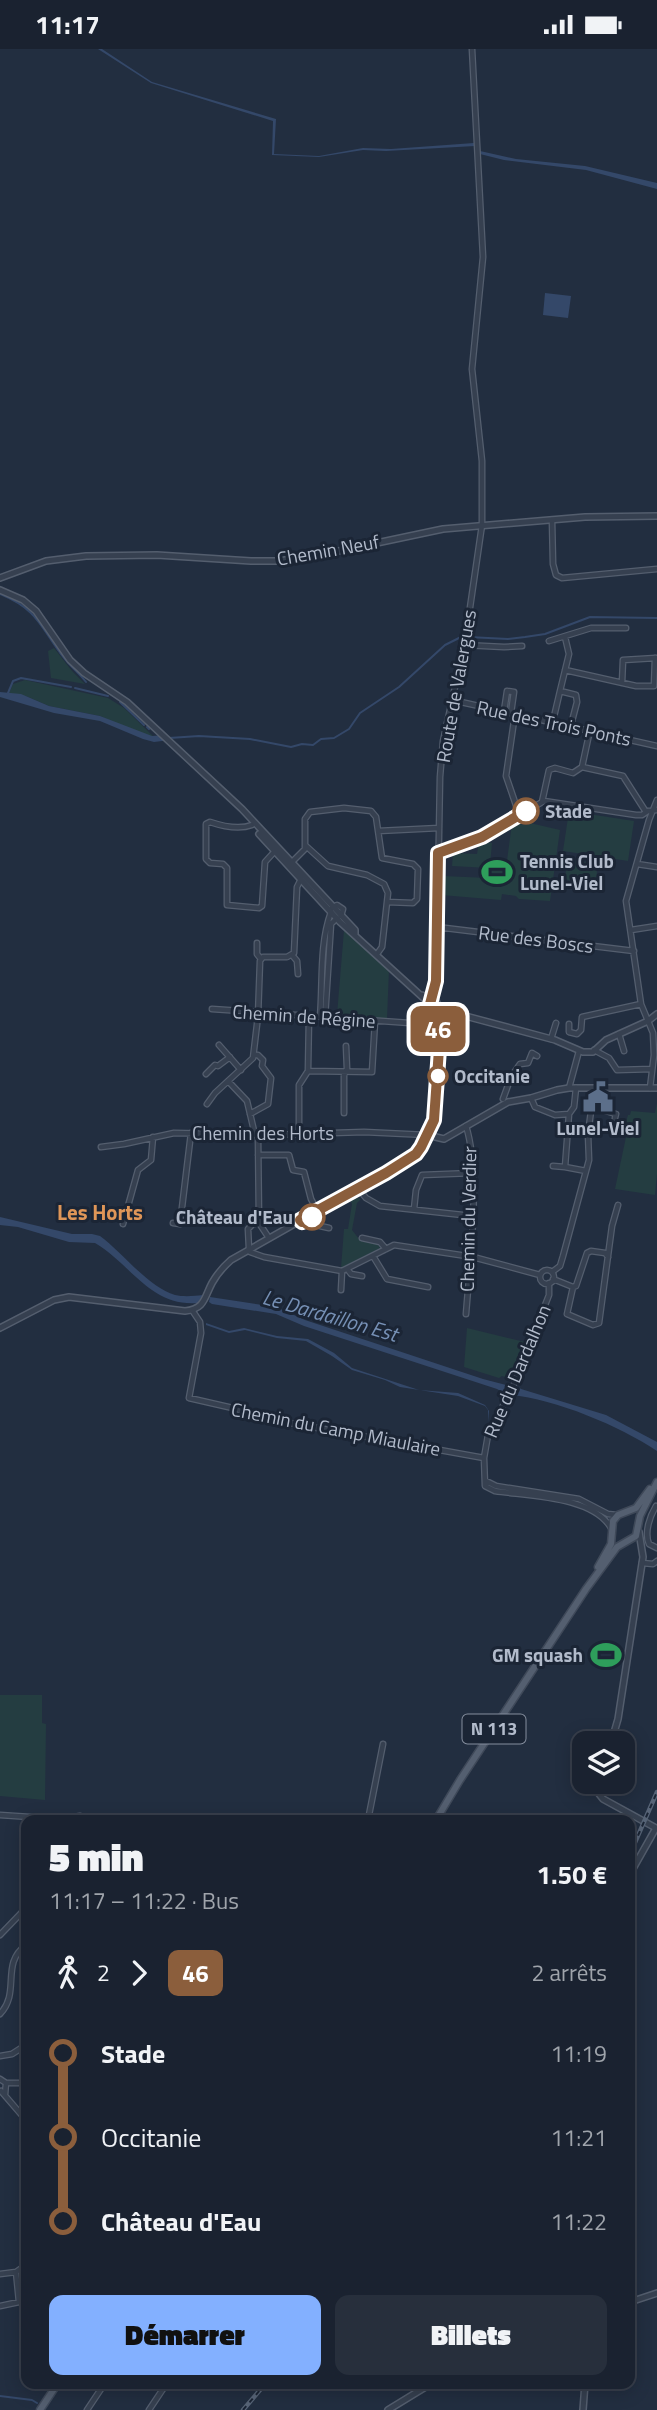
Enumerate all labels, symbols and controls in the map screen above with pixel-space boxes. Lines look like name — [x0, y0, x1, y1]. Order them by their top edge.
text: 11:17 — [35, 5, 100, 44]
street label: Chemin Neuf — [275, 526, 382, 573]
street label: Route de Valergues — [428, 607, 483, 765]
street label: Rue des Trois Ponts — [474, 692, 634, 753]
place label: Stade — [545, 796, 592, 825]
marker: Stade — [513, 798, 539, 824]
place label: Tennis Club Lunel-Viel — [520, 846, 614, 897]
sports icon: Tennis Club Lunel-Viel — [480, 855, 514, 889]
street label: Rue des Boscs — [477, 917, 595, 960]
street label: Chemin de Régine — [232, 996, 376, 1035]
line badge: 46 — [406, 1006, 470, 1052]
text: 46 — [425, 1011, 451, 1047]
place label: Occitanie — [454, 1061, 530, 1090]
marker: Occitanie — [428, 1066, 448, 1086]
public building icon: Lunel-Viel — [581, 1080, 615, 1114]
place label: Lunel-Viel — [556, 1113, 640, 1142]
street label: Chemin des Horts — [192, 1118, 334, 1147]
street label: Chemin du Verdier — [452, 1146, 483, 1292]
district label: Les Horts — [57, 1196, 143, 1228]
place label: Château d'Eau — [176, 1202, 293, 1231]
marker: Château d'Eau — [299, 1204, 325, 1230]
water label: Le Dardaillon Est — [259, 1281, 404, 1350]
street label: Rue du Dardalhon — [475, 1300, 558, 1442]
street label: Chemin du Camp Miaulaire — [229, 1394, 443, 1463]
sports icon: GM squash — [589, 1638, 623, 1672]
place label: GM squash — [492, 1640, 583, 1669]
road number: N 113 — [462, 1715, 526, 1743]
map controls — [572, 1731, 635, 1794]
button: layers — [572, 1731, 635, 1794]
text: 5 min — [49, 1828, 143, 1886]
text: 1.50 € — [536, 1855, 607, 1894]
text: 11:17 – 11:22 · Bus — [49, 1883, 239, 1918]
icon: walk — [49, 1954, 87, 1992]
icon: forward — [120, 1954, 158, 1992]
text: 2 — [97, 1955, 110, 1990]
text: 46 — [182, 1955, 209, 1991]
text: 2 arrêts — [532, 1955, 607, 1990]
text: Stade — [101, 2034, 165, 2073]
text: 11:19 — [550, 2036, 607, 2071]
text: Occitanie — [101, 2118, 201, 2157]
text: 11:21 — [550, 2120, 607, 2155]
text: Château d'Eau — [101, 2202, 261, 2241]
text: 11:22 — [550, 2204, 607, 2239]
button: Démarrer — [49, 2295, 321, 2375]
button: Billets — [335, 2295, 607, 2375]

